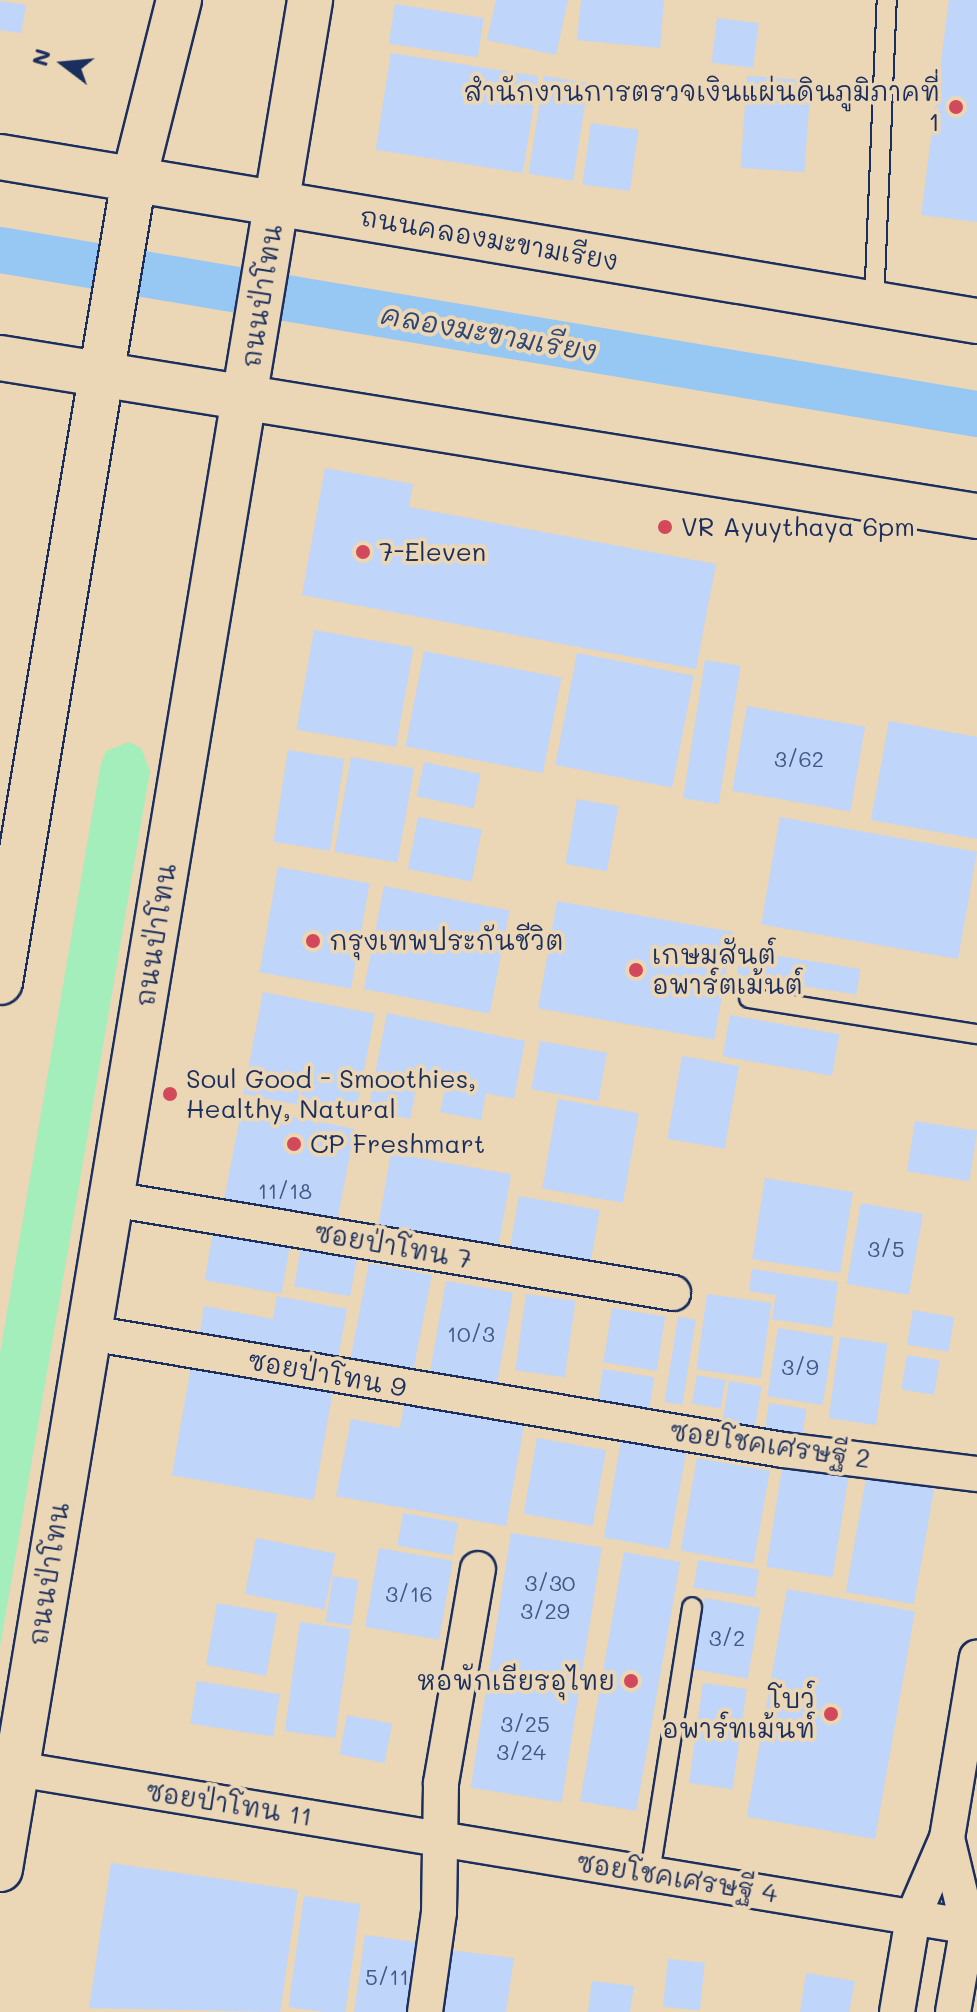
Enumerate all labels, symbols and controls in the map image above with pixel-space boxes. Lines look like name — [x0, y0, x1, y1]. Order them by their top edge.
north arrow — [24, 24, 104, 104]
text: N — [24, 45, 57, 69]
place label: สำนักงานการตรวจเงินแผ่นดินภูมิภาคที่ 1 — [464, 76, 940, 138]
marker: สำนักงานการตรวจเงินแผ่นดินภูมิภาคที่ 1 — [947, 98, 965, 116]
street label: ถนนคลองมะขามเรียง — [358, 201, 620, 277]
street label: ถนนป่าโทน — [235, 222, 289, 370]
water label: คลองมะขามเรียง — [378, 296, 600, 368]
place label: VR Ayuythaya 6pm — [681, 511, 915, 543]
marker: VR Ayuythaya 6pm — [656, 518, 674, 536]
place label: 7-Eleven — [379, 536, 486, 568]
marker: 7-Eleven — [354, 543, 372, 561]
house number: 3/62 — [774, 746, 824, 772]
street label: ถนนป่าโทน — [129, 861, 183, 1009]
place label: กรุงเทพประกันชีวิต — [329, 925, 564, 957]
marker: กรุงเทพประกันชีวิต — [304, 932, 322, 950]
place label: เกษมสันต์ อพาร์ตเม้นต์ — [652, 939, 803, 1000]
marker: เกษมสันต์ อพาร์ตเม้นต์ — [627, 961, 645, 979]
place label: Soul Good - Smoothies, Healthy, Natural — [186, 1063, 476, 1124]
marker: Soul Good - Smoothies, Healthy, Natural — [161, 1085, 179, 1103]
place label: CP Freshmart — [310, 1128, 485, 1160]
marker: CP Freshmart — [285, 1135, 303, 1153]
house number: 11/18 — [258, 1178, 312, 1204]
street label: ซอยป่าโทน 7 — [312, 1217, 474, 1275]
house number: 3/5 — [867, 1236, 905, 1262]
house number: 10/3 — [447, 1321, 495, 1347]
street label: ซอยป่าโทน 9 — [245, 1345, 409, 1403]
house number: 3/9 — [781, 1354, 819, 1380]
street label: ซอยโชคเศรษฐี 2 — [668, 1415, 872, 1475]
street label: ถนนป่าโทน — [22, 1500, 76, 1648]
house number: 3/30 — [525, 1570, 575, 1596]
house number: 3/16 — [385, 1581, 433, 1607]
house number: 3/29 — [520, 1598, 570, 1624]
house number: 3/2 — [709, 1625, 745, 1651]
place label: หอพักเธียรอุไทย — [417, 1665, 615, 1697]
marker: หอพักเธียรอุไทย — [622, 1672, 640, 1690]
place label: โบว์ อพาร์ทเม้นท์ — [662, 1683, 815, 1744]
marker: โบว์ อพาร์ทเม้นท์ — [822, 1705, 840, 1723]
house number: 3/25 — [500, 1711, 550, 1737]
house number: 3/24 — [496, 1739, 546, 1765]
street label: ซอยป่าโทน 11 — [143, 1775, 315, 1833]
street label: ซอยโชคเศรษฐี 4 — [574, 1847, 780, 1909]
house number: 5/11 — [365, 1964, 409, 1990]

